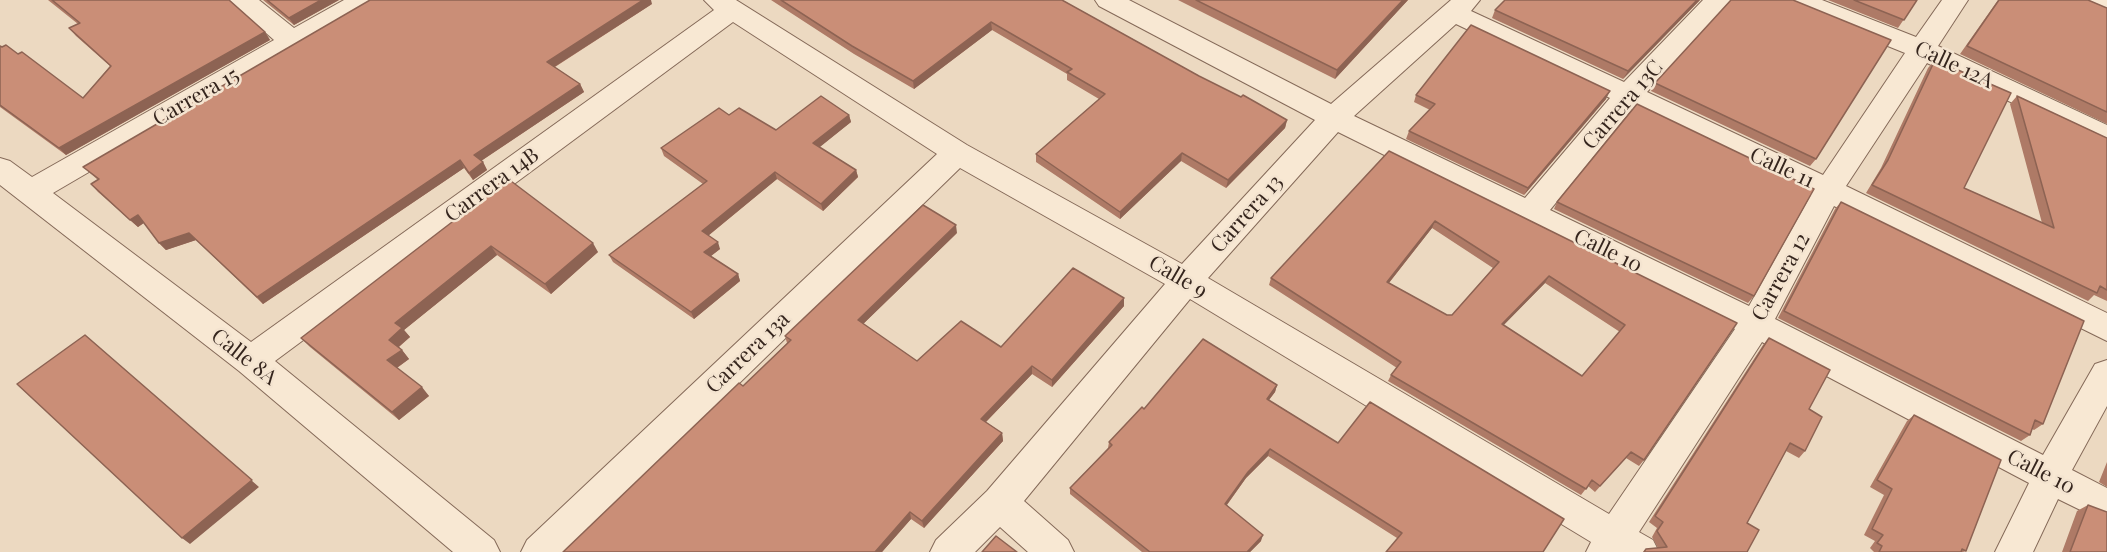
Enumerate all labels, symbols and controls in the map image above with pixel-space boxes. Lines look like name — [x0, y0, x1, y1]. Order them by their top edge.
street label: Calle 12A — [1911, 36, 1997, 94]
street label: Carrera 13C — [1577, 55, 1669, 155]
street label: Carrera 15 — [149, 62, 243, 132]
street label: Carrera 14B — [440, 142, 544, 228]
street label: Calle 11 — [1746, 142, 1818, 194]
street label: Carrera 13 — [1206, 170, 1288, 258]
street label: Calle 10 — [1570, 224, 1646, 278]
street label: Carrera 12 — [1747, 229, 1815, 325]
street label: Calle 9 — [1144, 250, 1212, 304]
street label: Carrera 13a — [701, 307, 795, 399]
street label: Calle 8A — [206, 323, 282, 391]
street label: Calle 10 — [2003, 444, 2079, 500]

